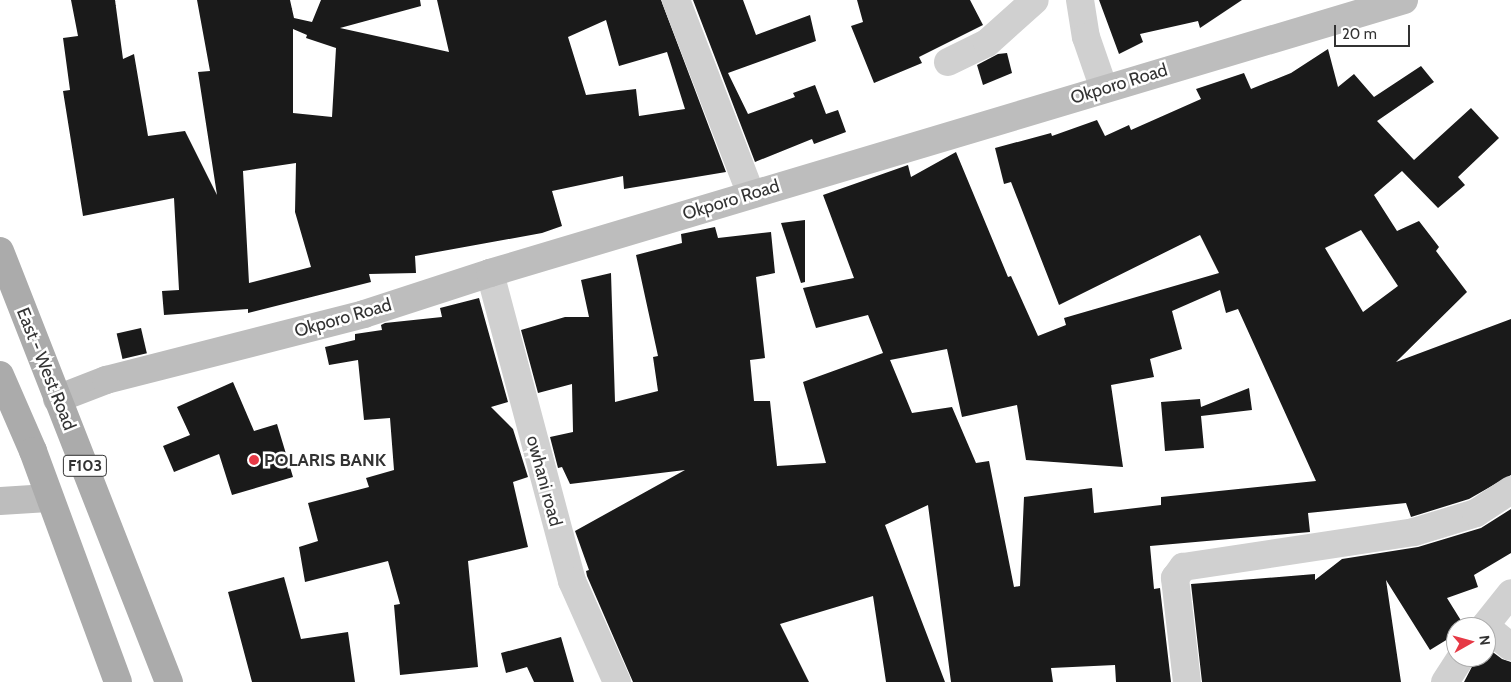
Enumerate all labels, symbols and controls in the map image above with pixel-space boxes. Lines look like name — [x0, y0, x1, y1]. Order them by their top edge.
scale bar — [1336, 15, 1412, 47]
text: 20 m — [1342, 25, 1377, 43]
street label: Okporo Road — [1068, 59, 1170, 109]
street label: Okporo Road — [680, 175, 782, 225]
street label: Okporo Road — [292, 294, 394, 342]
street label: East - West Road — [12, 305, 80, 433]
street label: owhani road — [522, 433, 566, 529]
place label: POLARIS BANK — [264, 449, 386, 471]
road number: F103 — [62, 452, 108, 480]
marker: POLARIS BANK — [248, 454, 260, 466]
north arrow — [1446, 617, 1496, 667]
text: N — [1475, 634, 1494, 646]

